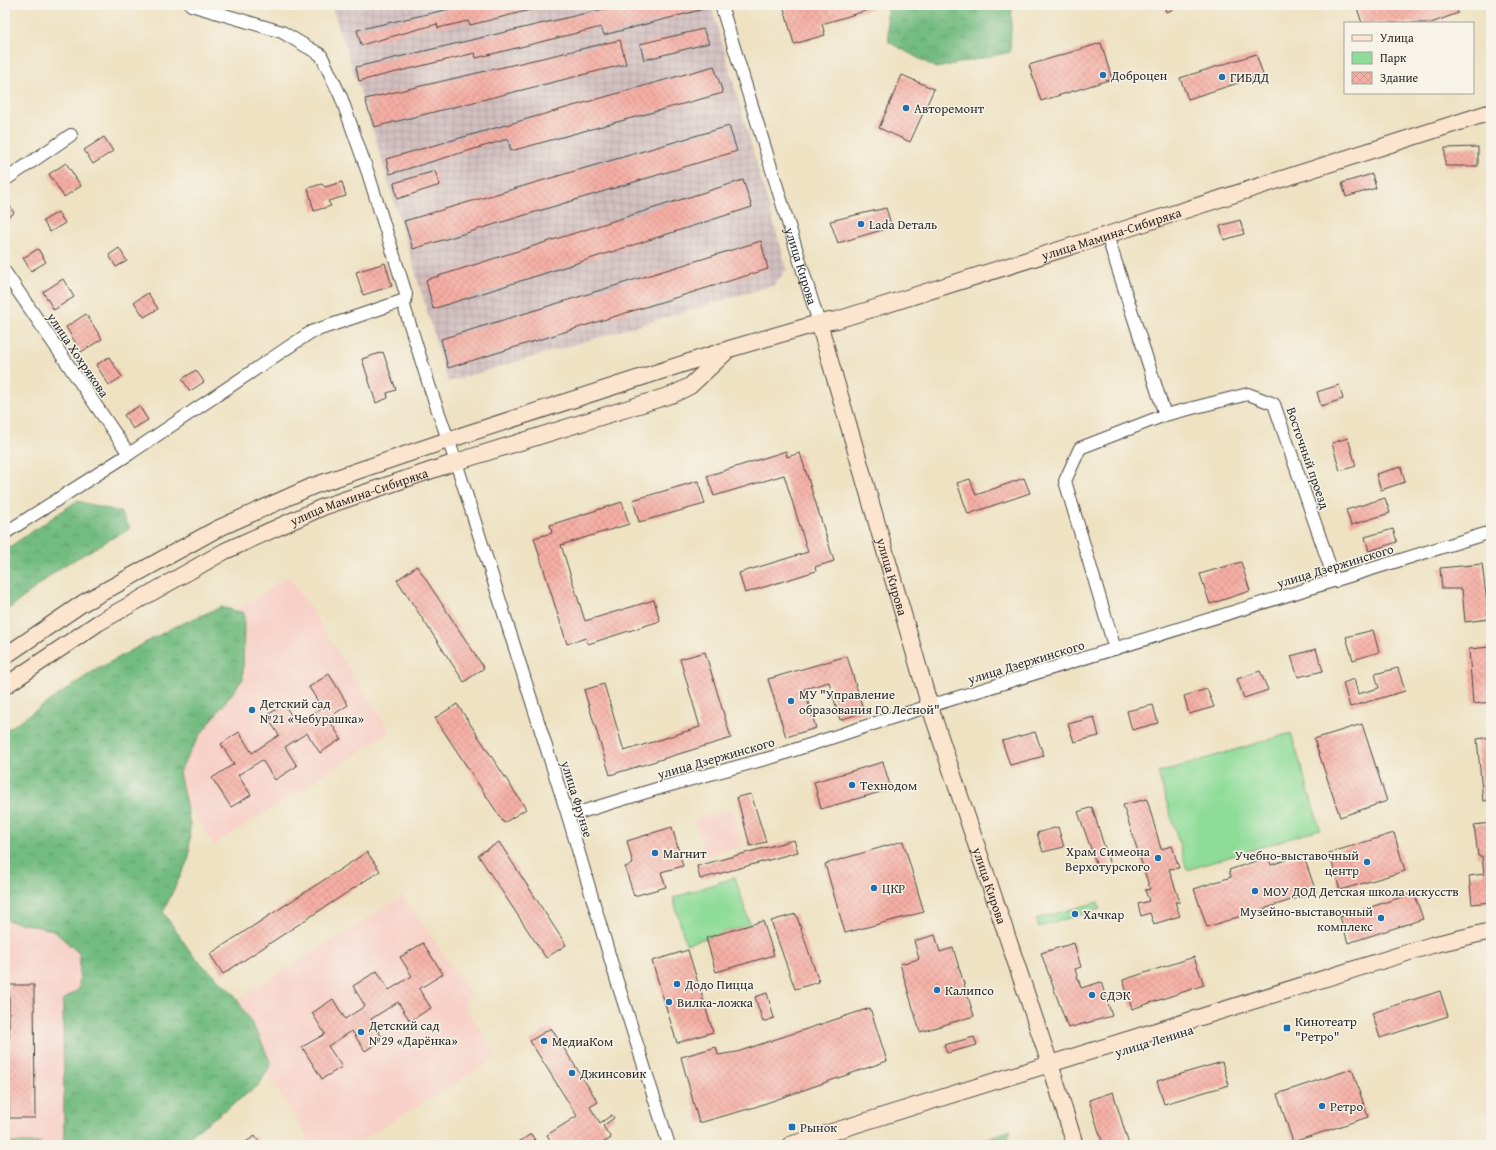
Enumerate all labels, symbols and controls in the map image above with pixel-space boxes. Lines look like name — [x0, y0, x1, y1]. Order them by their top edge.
legend — [1344, 22, 1474, 94]
text: Улица — [1380, 29, 1414, 46]
text: Парк — [1380, 49, 1407, 66]
place label: Доброцен — [1110, 66, 1168, 85]
place label: ГИБДД — [1230, 68, 1269, 87]
text: Здание — [1380, 69, 1419, 86]
marker: Доброцен — [1098, 70, 1108, 80]
marker: ГИБДД — [1217, 72, 1227, 82]
place label: Авторемонт — [914, 99, 985, 118]
marker: Авторемонт — [901, 103, 911, 113]
street label: улица Мамина-Сибиряка — [1038, 202, 1184, 265]
place label: Lada Dеталь — [869, 215, 937, 234]
marker: Lada Dеталь — [856, 219, 866, 229]
street label: улица Кирова — [780, 224, 822, 308]
street label: улица Хохрякова — [42, 308, 114, 402]
street label: Восточный проезд — [1282, 404, 1334, 512]
street label: улица Мамина-Сибиряка — [286, 462, 431, 531]
street label: улица Кирова — [872, 535, 913, 618]
street label: улица Дзержинского — [1273, 539, 1396, 593]
street label: улица Дзержинского — [964, 635, 1087, 689]
place label: МУ "Управление образования ГО Лесной" — [799, 685, 940, 719]
place label: Детский сад №21 «Чебурашка» — [259, 694, 364, 728]
marker: МУ "Управление образования ГО Лесной" — [786, 696, 796, 706]
marker: Детский сад №21 «Чебурашка» — [247, 705, 257, 715]
street label: улица Дзержинского — [654, 732, 777, 784]
street label: улица Фрунзе — [556, 757, 598, 840]
place label: Технодом — [860, 776, 917, 795]
marker: Технодом — [847, 780, 857, 790]
place label: Храм Симеона Верхотурского — [1065, 842, 1151, 876]
place label: Магнит — [663, 844, 707, 863]
street label: улица Кирова — [968, 844, 1012, 927]
place label: Учебно-выставочный центр — [1235, 846, 1359, 880]
marker: Магнит — [650, 848, 660, 858]
marker: Храм Симеона Верхотурского — [1153, 853, 1163, 863]
marker: Учебно-выставочный центр — [1362, 857, 1372, 867]
place label: ЦКР — [882, 879, 905, 898]
place label: МОУ ДОД Детская школа искусств — [1263, 882, 1459, 901]
marker: ЦКР — [869, 883, 879, 893]
marker: МОУ ДОД Детская школа искусств — [1250, 886, 1260, 896]
place label: Музейно-выставочный комплекс — [1240, 902, 1373, 936]
place label: Хачкар — [1083, 905, 1124, 924]
marker: Хачкар — [1070, 909, 1080, 919]
marker: Музейно-выставочный комплекс — [1376, 913, 1386, 923]
place label: Додо Пицца — [684, 975, 754, 994]
marker: Додо Пицца — [672, 979, 682, 989]
place label: Калипсо — [945, 981, 994, 1000]
marker: Калипсо — [932, 985, 942, 995]
place label: СДЭК — [1100, 986, 1131, 1005]
marker: СДЭК — [1087, 990, 1097, 1000]
place label: Вилка-ложка — [677, 993, 754, 1012]
marker: Вилка-ложка — [664, 997, 674, 1007]
place label: Кинотеатр "Ретро" — [1295, 1012, 1357, 1046]
place label: Детский сад №29 «Дарёнка» — [368, 1016, 458, 1050]
street label: улица Ленина — [1111, 1020, 1196, 1062]
marker: Кинотеатр "Ретро" — [1282, 1023, 1292, 1033]
marker: Детский сад №29 «Дарёнка» — [356, 1027, 366, 1037]
place label: МедиаКом — [552, 1032, 613, 1051]
marker: МедиаКом — [539, 1036, 549, 1046]
place label: Джинсовик — [579, 1064, 647, 1083]
marker: Джинсовик — [567, 1068, 577, 1078]
place label: Ретро — [1330, 1097, 1363, 1116]
marker: Ретро — [1317, 1101, 1327, 1111]
place label: Рынок — [800, 1118, 837, 1137]
marker: Рынок — [787, 1122, 797, 1132]

